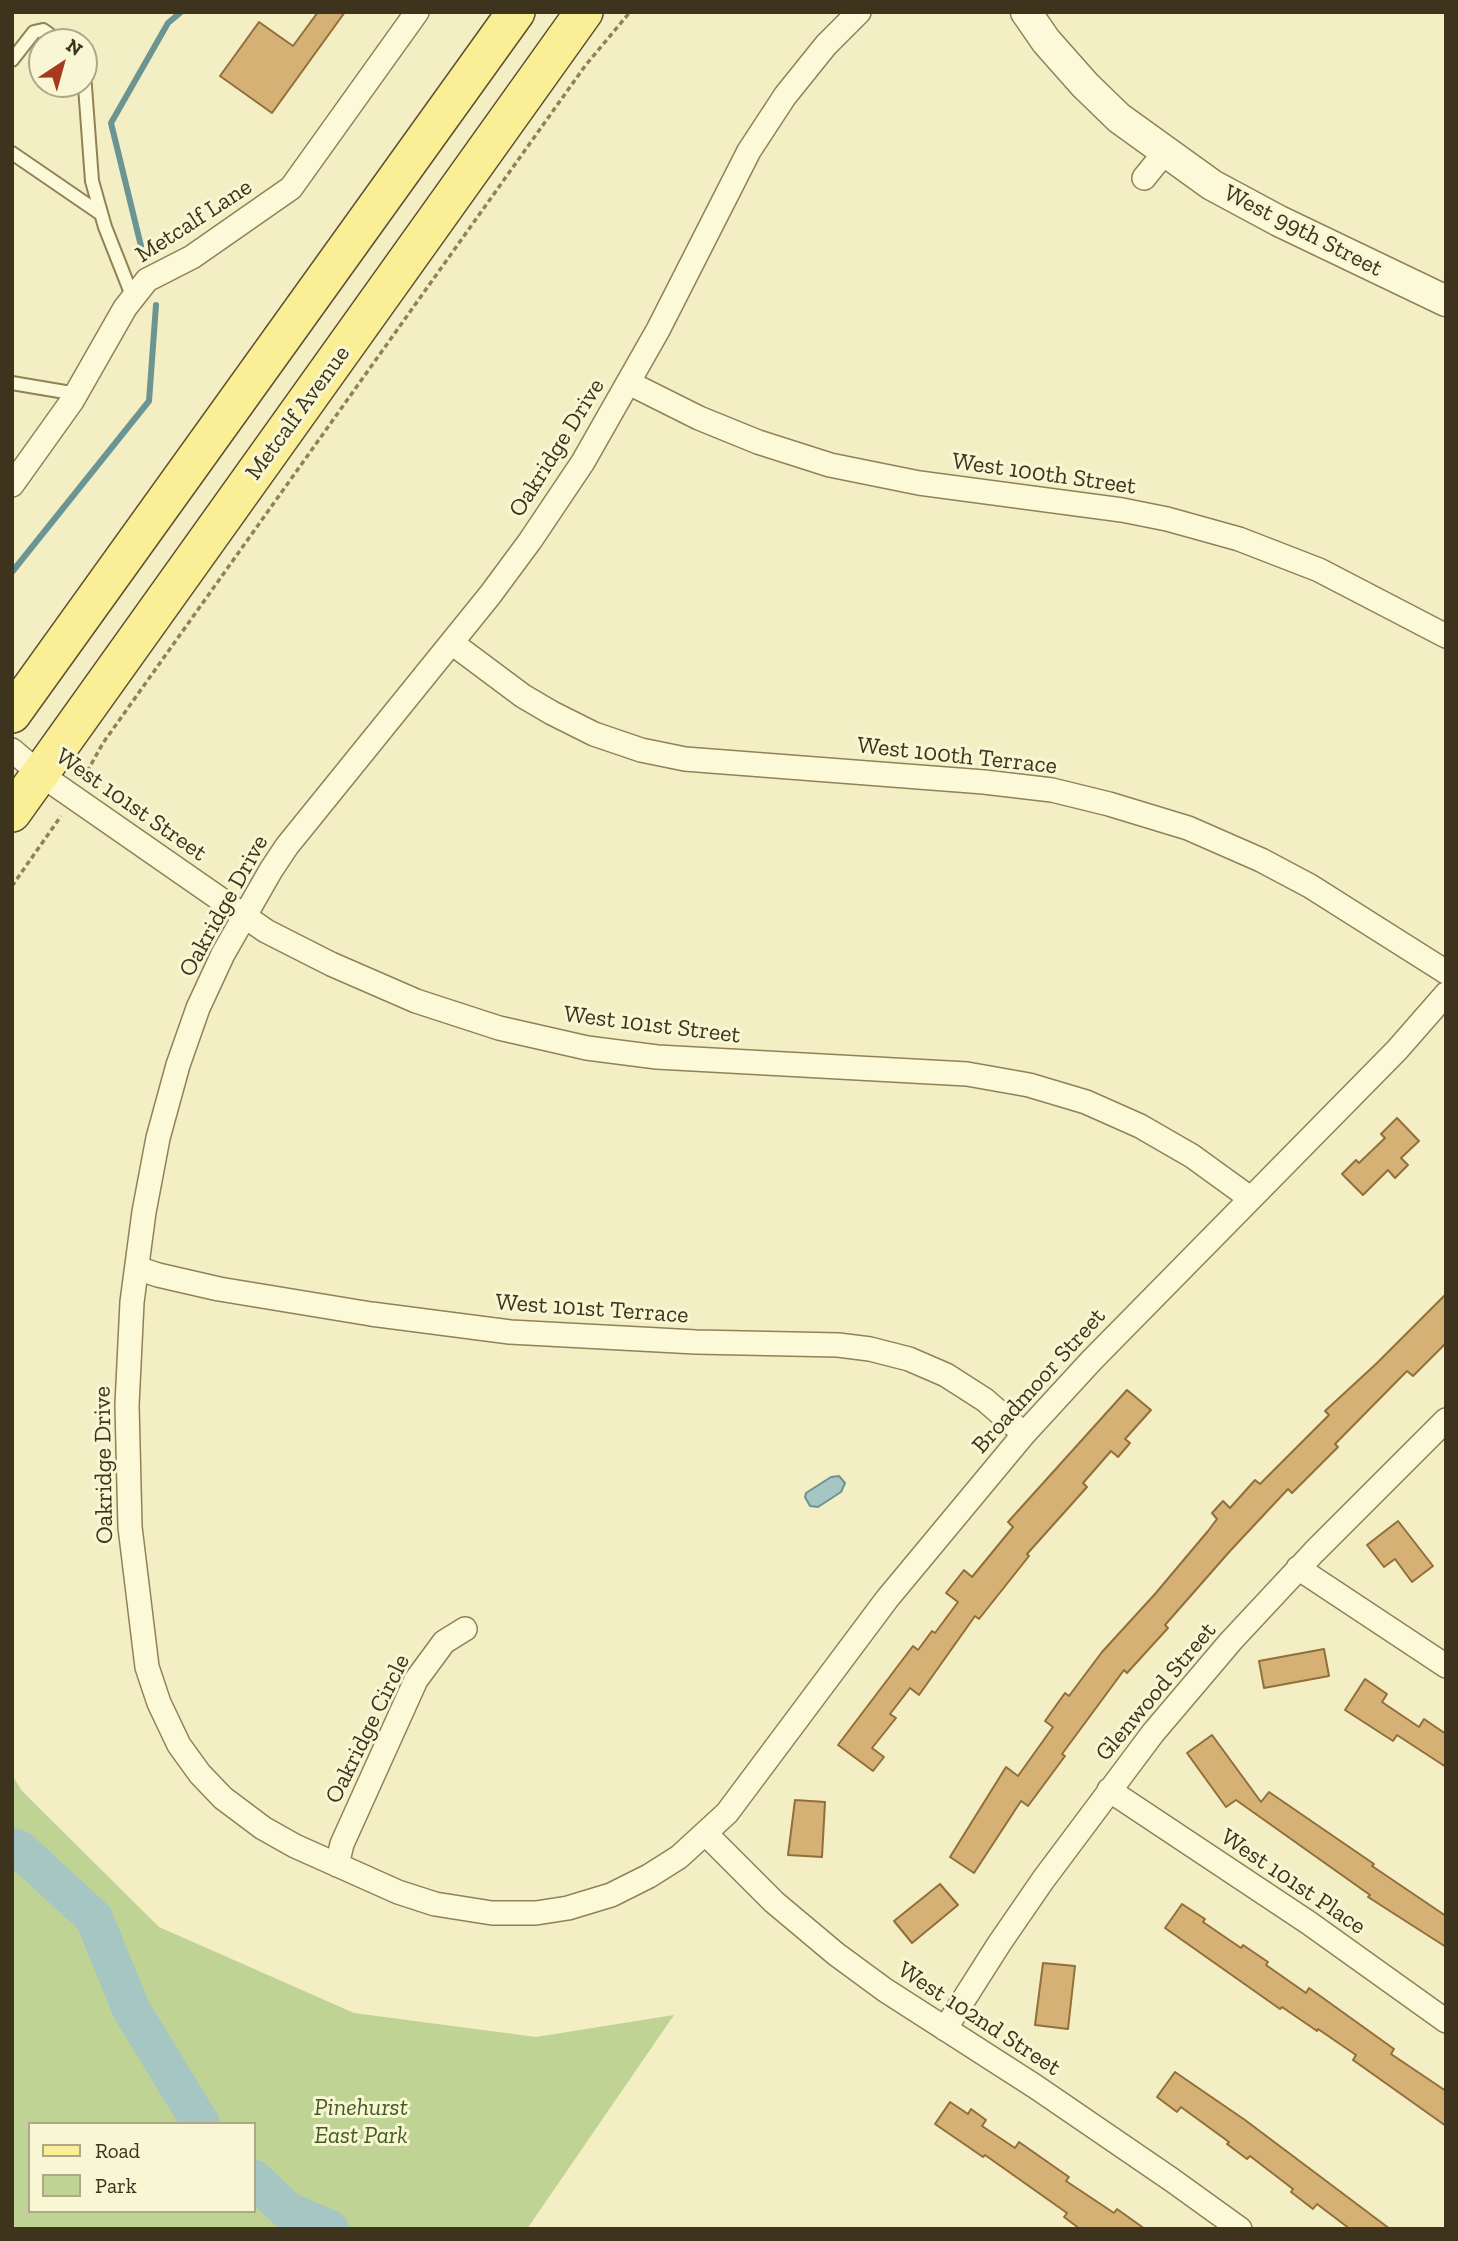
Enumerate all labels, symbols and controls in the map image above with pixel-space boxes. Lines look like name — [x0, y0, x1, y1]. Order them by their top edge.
north arrow — [28, 28, 98, 98]
text: N — [62, 34, 87, 61]
street label: Metcalf Lane — [131, 173, 257, 269]
street label: West 99th Street — [1219, 179, 1387, 283]
street label: Metcalf Avenue — [240, 340, 356, 486]
street label: Oakridge Drive — [503, 373, 611, 523]
street label: West 100th Street — [950, 447, 1138, 501]
street label: West 100th Terrace — [856, 731, 1058, 781]
street label: West 101st Street — [50, 742, 212, 868]
street label: Oakridge Drive — [173, 830, 275, 982]
street label: West 101st Street — [562, 1000, 742, 1050]
street label: West 101st Terrace — [495, 1288, 689, 1330]
street label: Broadmoor Street — [966, 1302, 1112, 1460]
street label: Oakridge Drive — [88, 1386, 120, 1544]
street label: Glenwood Street — [1090, 1617, 1222, 1767]
street label: Oakridge Circle — [319, 1650, 417, 1808]
street label: West 101st Place — [1215, 1823, 1371, 1941]
street label: West 102nd Street — [892, 1956, 1066, 2082]
park label: Pinehurst East Park — [314, 2094, 408, 2150]
legend — [28, 2122, 256, 2213]
text: Road — [95, 2138, 140, 2163]
text: Park — [95, 2173, 137, 2198]

